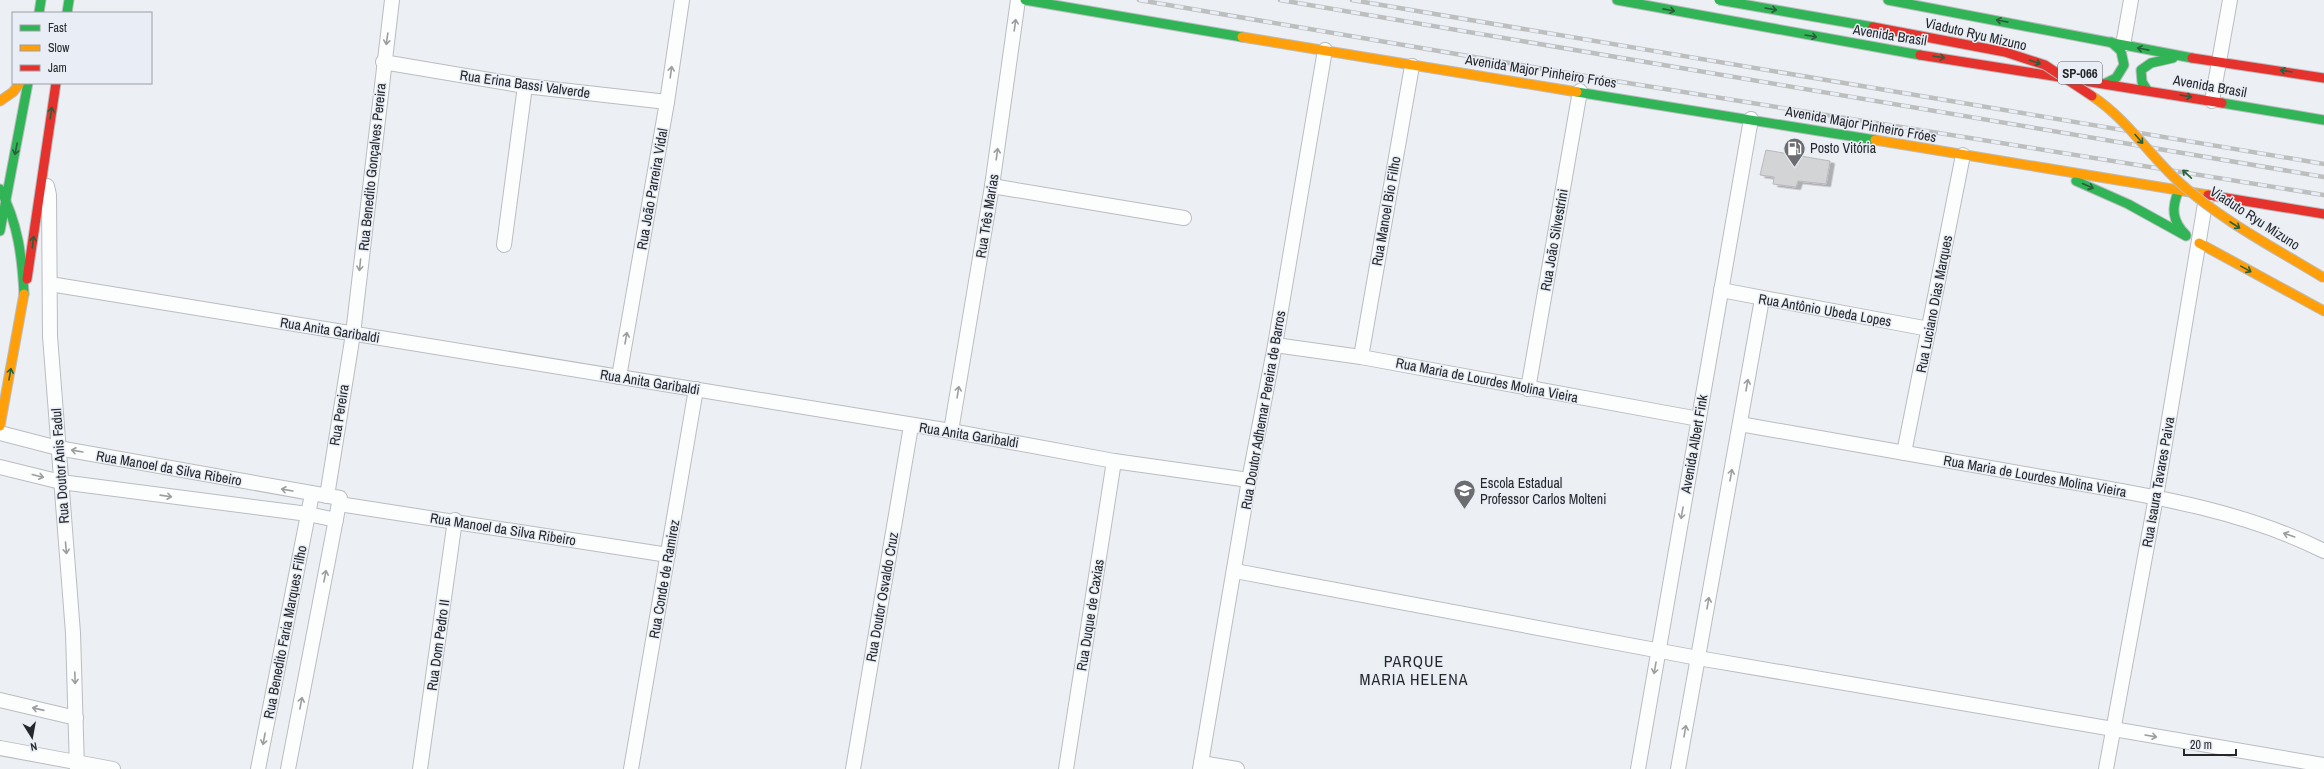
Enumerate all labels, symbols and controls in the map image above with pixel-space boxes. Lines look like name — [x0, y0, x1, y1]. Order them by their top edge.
one-way arrow — [1764, 5, 1777, 13]
one-way arrow — [1663, 6, 1676, 14]
legend — [12, 12, 152, 84]
street label: Viaduto Ryu Mizuno — [1923, 14, 2029, 54]
one-way arrow — [1996, 17, 2009, 25]
one-way arrow — [1011, 19, 1019, 32]
text: Fast — [48, 20, 67, 36]
street label: Avenida Brasil — [1851, 20, 1928, 50]
one-way arrow — [383, 32, 391, 45]
one-way arrow — [1804, 32, 1817, 40]
text: Slow — [48, 40, 70, 56]
one-way arrow — [2137, 44, 2150, 52]
street label: Avenida Major Pinheiro Fróes — [1463, 50, 1618, 92]
one-way arrow — [1932, 54, 1945, 62]
one-way arrow — [2029, 59, 2042, 66]
text: Jam — [48, 60, 67, 76]
road number: SP-066 — [2058, 62, 2102, 84]
street label: Rua Erina Bassi Valverde — [459, 66, 591, 102]
one-way arrow — [667, 66, 675, 79]
one-way arrow — [2279, 67, 2292, 75]
street label: Avenida Brasil — [2171, 70, 2248, 101]
street label: Rua Benedito Gonçalves Pereira — [354, 82, 390, 252]
one-way arrow — [2179, 92, 2192, 100]
street label: Avenida Major Pinheiro Fróes — [1783, 102, 1938, 146]
one-way arrow — [47, 107, 55, 120]
street label: Rua João Parreira Vidal — [632, 127, 672, 251]
one-way arrow — [2134, 133, 2143, 144]
fuel station icon: Posto Vitória — [1782, 135, 1808, 168]
place label: Posto Vitória — [1810, 139, 1877, 157]
one-way arrow — [11, 142, 19, 155]
one-way arrow — [993, 148, 1001, 161]
street label: Rua Manoel Bio Filho — [1367, 155, 1405, 267]
one-way arrow — [2183, 170, 2193, 179]
street label: Rua Três Marias — [971, 172, 1003, 259]
street label: Viaduto Ryu Mizuno — [2207, 182, 2303, 254]
one-way arrow — [2082, 183, 2094, 191]
street label: Rua João Silvestrini — [1536, 188, 1572, 292]
one-way arrow — [2230, 220, 2241, 229]
street label: Rua Luciano Dias Marques — [1912, 233, 1956, 374]
one-way arrow — [29, 236, 37, 249]
one-way arrow — [357, 258, 364, 271]
one-way arrow — [2240, 265, 2252, 273]
street label: Rua Antônio Ubeda Lopes — [1757, 289, 1893, 331]
street label: Rua Doutor Adhemar Pereira de Barros — [1237, 309, 1289, 511]
street label: Rua Anita Garibaldi — [279, 313, 381, 347]
one-way arrow — [622, 332, 630, 345]
street label: Rua Maria de Lourdes Molina Vieira — [1394, 353, 1580, 407]
street label: Rua Anita Garibaldi — [599, 365, 701, 399]
one-way arrow — [6, 368, 14, 381]
one-way arrow — [1743, 379, 1751, 392]
street label: Rua Pereira — [325, 382, 353, 447]
one-way arrow — [954, 386, 962, 399]
street label: Avenida Albert Fink — [1676, 393, 1712, 496]
street label: Rua Doutor Anis Fadul — [47, 408, 73, 524]
street label: Rua Isaura Tavares Paiva — [2138, 415, 2178, 549]
street label: Rua Anita Garibaldi — [918, 418, 1020, 452]
street label: Rua Manoel da Silva Ribeiro — [95, 446, 243, 490]
one-way arrow — [71, 447, 84, 455]
street label: Rua Maria de Lourdes Molina Vieira — [1942, 451, 2129, 501]
one-way arrow — [1727, 469, 1735, 482]
one-way arrow — [31, 473, 44, 480]
place label: Escola Estadual Professor Carlos Molteni — [1480, 474, 1606, 508]
school or university icon: Escola Estadual Professor Carlos Molteni — [1452, 478, 1478, 511]
one-way arrow — [281, 486, 294, 494]
one-way arrow — [159, 492, 172, 500]
one-way arrow — [1678, 506, 1686, 519]
street label: Rua Manoel da Silva Ribeiro — [429, 509, 577, 549]
street label: Rua Conde de Ramirez — [645, 518, 683, 640]
street label: Rua Doutor Osvaldo Cruz — [862, 530, 902, 663]
one-way arrow — [2282, 531, 2295, 538]
one-way arrow — [63, 542, 70, 555]
street label: Rua Benedito Faria Marques Filho — [259, 544, 311, 720]
street label: Rua Duque de Caxias — [1072, 558, 1108, 672]
one-way arrow — [322, 569, 330, 582]
one-way arrow — [1704, 597, 1712, 610]
street label: Rua Dom Pedro II — [423, 598, 453, 692]
district label: PARQUE MARIA HELENA — [1360, 650, 1468, 690]
one-way arrow — [1651, 662, 1659, 675]
one-way arrow — [71, 671, 79, 684]
one-way arrow — [297, 697, 305, 710]
one-way arrow — [32, 704, 45, 712]
north arrow — [12, 717, 52, 757]
one-way arrow — [1681, 725, 1689, 738]
scale bar — [2184, 731, 2236, 757]
one-way arrow — [259, 732, 267, 745]
one-way arrow — [2144, 732, 2157, 740]
text: 20 m — [2190, 737, 2212, 753]
text: N — [29, 739, 38, 754]

